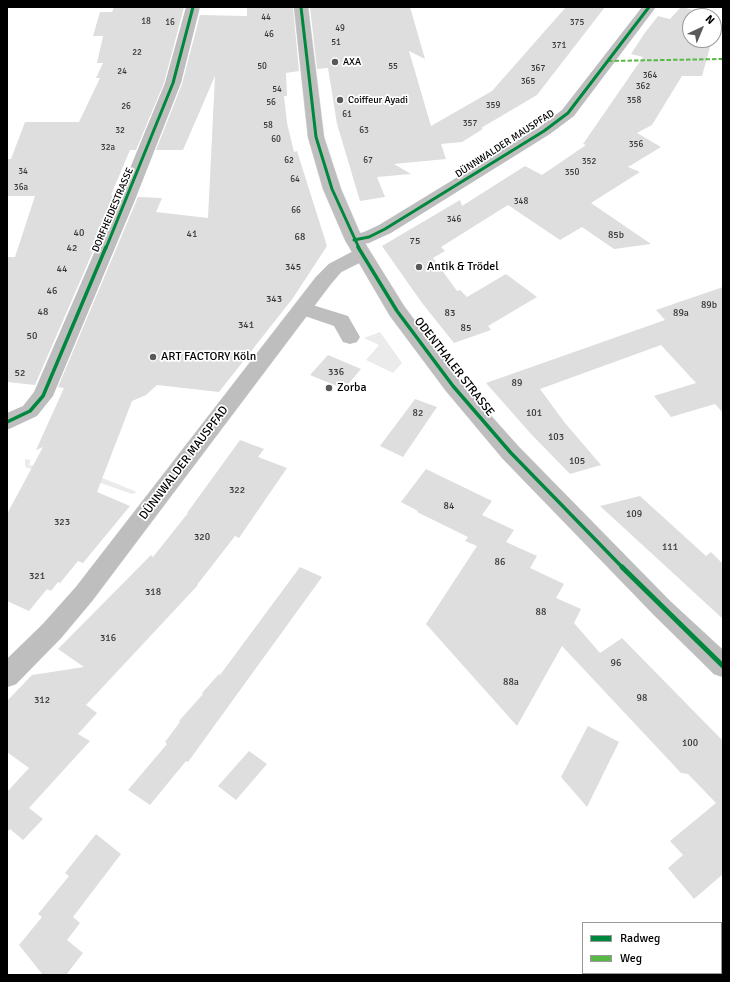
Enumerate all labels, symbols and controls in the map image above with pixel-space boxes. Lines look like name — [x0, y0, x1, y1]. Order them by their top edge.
north arrow — [682, 8, 722, 48]
text: N — [703, 12, 717, 27]
house number: 44 — [261, 13, 271, 23]
house number: 18 — [141, 17, 151, 27]
house number: 16 — [165, 18, 175, 28]
house number: 375 — [570, 18, 584, 28]
house number: 49 — [335, 24, 345, 34]
house number: 46 — [264, 30, 274, 40]
house number: 51 — [331, 38, 341, 48]
house number: 371 — [552, 41, 566, 51]
house number: 22 — [132, 48, 142, 58]
place label: AXA — [343, 56, 361, 68]
marker: AXA — [330, 57, 340, 67]
house number: 50 — [257, 62, 267, 72]
house number: 55 — [388, 62, 398, 72]
house number: 367 — [531, 64, 545, 74]
house number: 24 — [117, 67, 127, 77]
house number: 364 — [643, 71, 657, 81]
house number: 365 — [521, 77, 535, 87]
house number: 362 — [636, 82, 650, 92]
house number: 54 — [272, 85, 282, 95]
place label: Coiffeur Ayadi — [348, 94, 408, 106]
marker: Coiffeur Ayadi — [335, 95, 345, 105]
house number: 358 — [627, 96, 641, 106]
house number: 56 — [266, 98, 276, 108]
house number: 359 — [486, 101, 500, 111]
house number: 26 — [121, 102, 131, 112]
street label: DÜNNWALDER MAUSPFAD — [453, 107, 557, 181]
house number: 61 — [342, 110, 352, 120]
house number: 357 — [463, 119, 477, 129]
house number: 58 — [263, 121, 273, 131]
house number: 32 — [115, 126, 125, 136]
house number: 63 — [359, 126, 369, 136]
house number: 60 — [271, 135, 281, 145]
house number: 356 — [629, 140, 643, 150]
house number: 32a — [101, 143, 115, 153]
house number: 62 — [284, 156, 294, 166]
house number: 67 — [363, 156, 373, 166]
house number: 352 — [582, 157, 596, 167]
street label: DORFHEIDESTRASSE — [90, 166, 136, 254]
house number: 34 — [18, 167, 28, 177]
house number: 350 — [565, 168, 579, 178]
house number: 64 — [290, 175, 300, 185]
house number: 36a — [14, 183, 28, 193]
house number: 348 — [514, 197, 528, 207]
house number: 66 — [291, 206, 301, 216]
house number: 346 — [447, 215, 461, 225]
house number: 40 — [74, 227, 84, 239]
house number: 41 — [187, 228, 197, 240]
house number: 85b — [608, 229, 624, 241]
house number: 68 — [295, 231, 305, 243]
house number: 75 — [410, 235, 420, 247]
house number: 42 — [67, 242, 77, 254]
place label: Antik & Trödel — [427, 260, 499, 274]
house number: 345 — [285, 261, 301, 273]
marker: Antik & Trödel — [414, 262, 424, 272]
house number: 44 — [57, 263, 67, 275]
house number: 46 — [47, 285, 57, 297]
house number: 343 — [266, 293, 282, 305]
house number: 89b — [701, 299, 717, 311]
house number: 48 — [38, 306, 48, 318]
house number: 83 — [445, 307, 455, 319]
house number: 89a — [673, 307, 689, 319]
street label: ODENTHALER STRASSE — [411, 315, 497, 419]
house number: 341 — [238, 319, 254, 331]
house number: 85 — [461, 322, 471, 334]
house number: 50 — [27, 330, 37, 342]
place label: ART FACTORY Köln — [161, 350, 256, 364]
marker: ART FACTORY Köln — [148, 352, 158, 362]
house number: 336 — [328, 366, 344, 378]
house number: 52 — [15, 367, 25, 379]
house number: 89 — [512, 377, 522, 389]
place label: Zorba — [337, 381, 366, 395]
marker: Zorba — [324, 383, 334, 393]
street label: DÜNNWALDER MAUSPFAD — [136, 403, 232, 523]
house number: 82 — [413, 407, 423, 419]
house number: 101 — [526, 407, 542, 419]
house number: 103 — [548, 431, 564, 443]
house number: 105 — [569, 455, 585, 467]
house number: 322 — [229, 484, 245, 496]
house number: 84 — [444, 500, 454, 512]
house number: 109 — [626, 508, 642, 520]
house number: 323 — [54, 516, 70, 528]
house number: 320 — [194, 531, 210, 543]
house number: 111 — [662, 541, 678, 553]
house number: 86 — [495, 556, 505, 568]
house number: 321 — [29, 570, 45, 582]
house number: 318 — [145, 586, 161, 598]
house number: 88 — [536, 606, 546, 618]
house number: 316 — [100, 632, 116, 644]
house number: 96 — [611, 657, 621, 669]
house number: 88a — [503, 676, 519, 688]
house number: 98 — [637, 692, 647, 704]
house number: 312 — [34, 694, 50, 706]
house number: 100 — [682, 737, 698, 749]
legend — [582, 922, 722, 974]
text: Radweg — [620, 931, 660, 946]
text: Weg — [620, 951, 642, 966]

